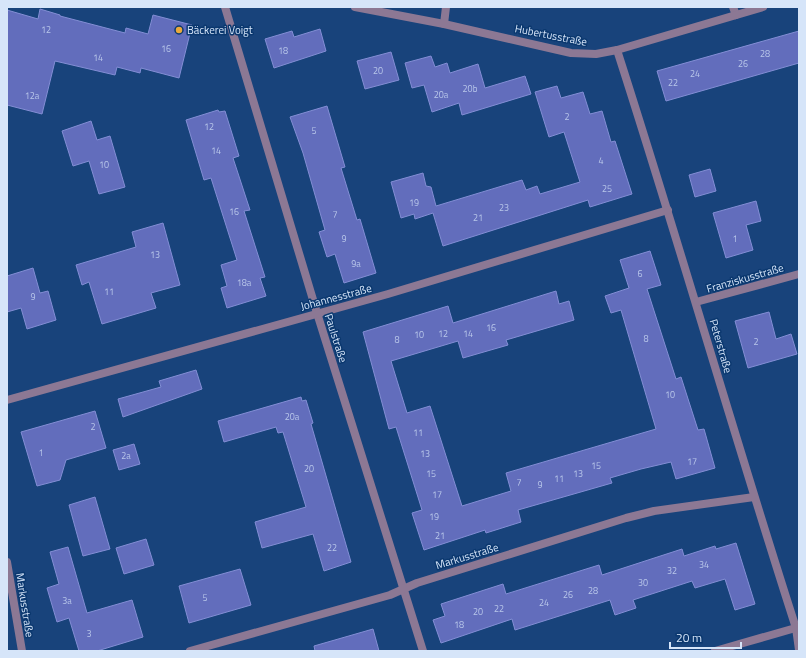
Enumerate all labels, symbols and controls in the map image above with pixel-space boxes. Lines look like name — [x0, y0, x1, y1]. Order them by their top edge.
street label: Hubertusstraße — [513, 20, 589, 50]
place label: Bäckerei Voigt — [187, 22, 253, 38]
house number: 12 — [41, 23, 51, 36]
marker: Bäckerei Voigt — [174, 25, 184, 35]
house number: 16 — [161, 42, 171, 55]
house number: 18 — [278, 44, 288, 57]
house number: 28 — [760, 47, 770, 60]
house number: 14 — [93, 51, 103, 64]
house number: 26 — [738, 57, 748, 70]
house number: 20 — [373, 64, 383, 77]
house number: 24 — [690, 67, 700, 80]
house number: 22 — [668, 76, 678, 89]
house number: 20b — [463, 82, 478, 95]
house number: 20a — [434, 88, 449, 101]
house number: 12a — [25, 89, 40, 102]
house number: 2 — [564, 110, 570, 123]
house number: 12 — [204, 120, 214, 133]
house number: 5 — [311, 124, 317, 137]
house number: 14 — [211, 144, 221, 157]
house number: 4 — [598, 154, 604, 167]
house number: 10 — [99, 158, 109, 171]
house number: 25 — [602, 182, 612, 195]
house number: 19 — [409, 196, 419, 209]
house number: 23 — [499, 201, 509, 214]
house number: 16 — [229, 205, 239, 218]
house number: 7 — [332, 208, 338, 221]
house number: 21 — [473, 211, 483, 224]
house number: 9 — [341, 232, 347, 245]
house number: 1 — [732, 232, 738, 245]
house number: 13 — [150, 248, 160, 261]
house number: 9a — [351, 257, 361, 270]
street label: Franziskusstraße — [704, 259, 786, 297]
house number: 6 — [637, 267, 643, 280]
house number: 18a — [237, 276, 252, 289]
street label: Johannesstraße — [299, 280, 374, 314]
house number: 11 — [104, 285, 114, 298]
house number: 9 — [30, 290, 36, 303]
street label: Paulstraße — [321, 311, 352, 365]
street label: Peterstraße — [706, 317, 736, 375]
house number: 16 — [486, 321, 496, 334]
house number: 12 — [438, 327, 448, 340]
house number: 14 — [463, 327, 473, 340]
house number: 10 — [414, 328, 424, 341]
house number: 8 — [643, 332, 649, 345]
house number: 8 — [394, 333, 400, 346]
house number: 2 — [753, 335, 759, 348]
house number: 10 — [665, 388, 675, 401]
house number: 20a — [285, 410, 300, 423]
house number: 2 — [90, 420, 96, 433]
house number: 11 — [413, 426, 423, 439]
house number: 1 — [38, 446, 44, 459]
house number: 13 — [420, 447, 430, 460]
house number: 2a — [121, 449, 131, 462]
house number: 17 — [687, 455, 697, 468]
house number: 15 — [591, 459, 601, 472]
house number: 20 — [304, 462, 314, 475]
house number: 15 — [426, 467, 436, 480]
house number: 13 — [573, 467, 583, 480]
house number: 11 — [554, 472, 564, 485]
house number: 7 — [516, 476, 522, 489]
house number: 9 — [537, 478, 543, 491]
house number: 17 — [432, 488, 442, 501]
house number: 19 — [429, 510, 439, 523]
house number: 21 — [435, 529, 445, 542]
street label: Markusstraße — [434, 539, 501, 573]
house number: 22 — [327, 541, 337, 554]
house number: 34 — [699, 558, 709, 571]
house number: 32 — [667, 564, 677, 577]
street label: Markusstraße — [12, 572, 38, 639]
house number: 30 — [638, 576, 648, 589]
house number: 28 — [588, 584, 598, 597]
house number: 26 — [563, 588, 573, 601]
house number: 5 — [202, 591, 208, 604]
house number: 3a — [62, 594, 72, 607]
house number: 24 — [539, 596, 549, 609]
house number: 22 — [494, 602, 504, 615]
house number: 20 — [473, 605, 483, 618]
house number: 18 — [454, 618, 464, 631]
scale bar — [670, 624, 741, 650]
house number: 3 — [86, 627, 92, 640]
text: 20 m — [676, 628, 702, 647]

